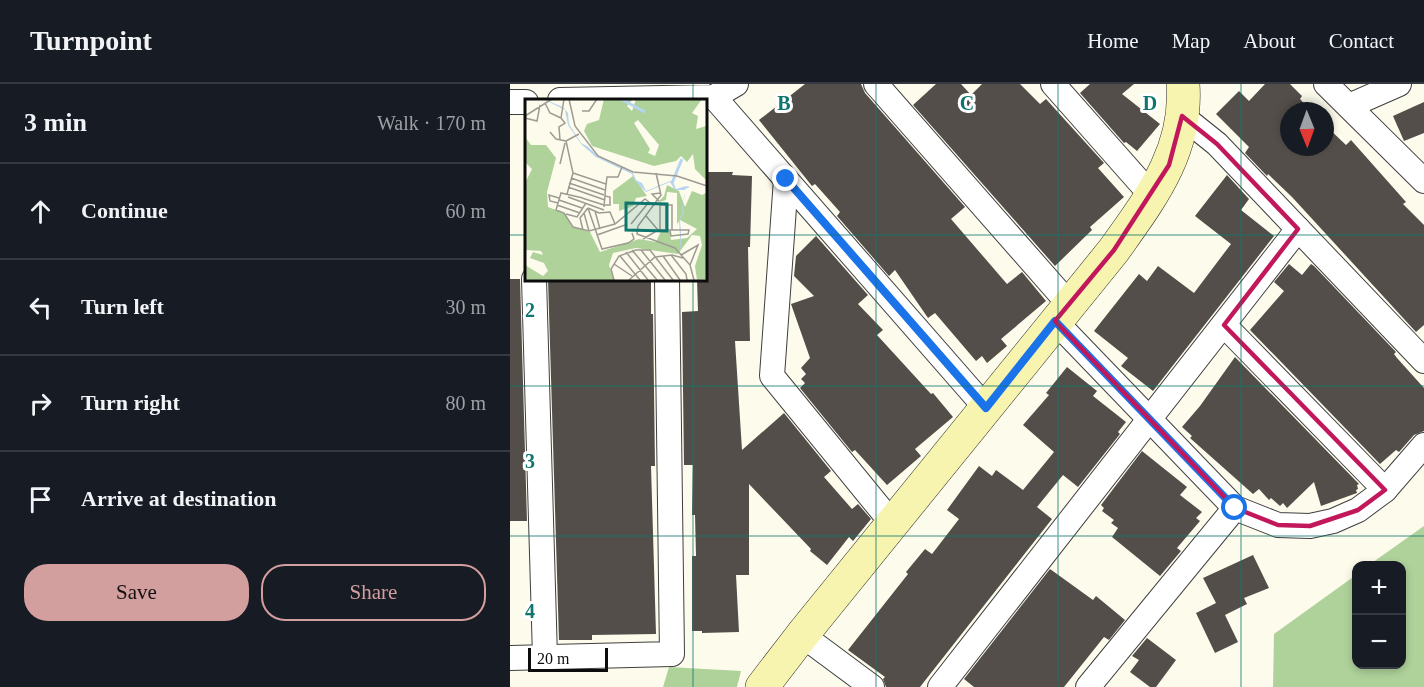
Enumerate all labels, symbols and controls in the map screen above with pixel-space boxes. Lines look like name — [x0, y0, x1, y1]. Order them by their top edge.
text: Turnpoint — [30, 25, 152, 56]
text: Home — [1087, 29, 1139, 53]
text: Map — [1172, 29, 1210, 53]
text: About — [1243, 29, 1296, 53]
text: Contact — [1329, 29, 1394, 53]
text: B — [777, 92, 791, 114]
text: C — [960, 92, 974, 114]
text: D — [1143, 92, 1157, 114]
inset map — [525, 99, 706, 280]
north arrow — [1280, 102, 1334, 156]
text: 3 min — [24, 108, 87, 137]
text: Walk · 170 m — [377, 112, 486, 134]
route end — [772, 165, 798, 191]
icon: ahead — [24, 195, 57, 228]
text: Continue — [81, 198, 168, 223]
text: 60 m — [445, 200, 486, 222]
icon: left — [24, 291, 57, 324]
text: Turn left — [81, 294, 164, 319]
text: 30 m — [445, 296, 486, 318]
text: 2 — [525, 299, 535, 321]
icon: right — [24, 387, 57, 420]
text: Turn right — [81, 390, 180, 415]
text: 80 m — [445, 392, 486, 414]
text: 3 — [525, 450, 535, 472]
icon: arrive — [24, 483, 57, 516]
text: Arrive at destination — [81, 486, 277, 511]
route start — [1221, 494, 1247, 520]
map controls — [1352, 561, 1406, 669]
button: + — [1352, 561, 1406, 615]
button: Save — [24, 564, 249, 621]
button: Share — [261, 564, 486, 621]
text: 4 — [525, 600, 535, 622]
button: − — [1352, 615, 1406, 669]
scale bar — [528, 645, 608, 672]
text: 20 m — [537, 650, 569, 667]

